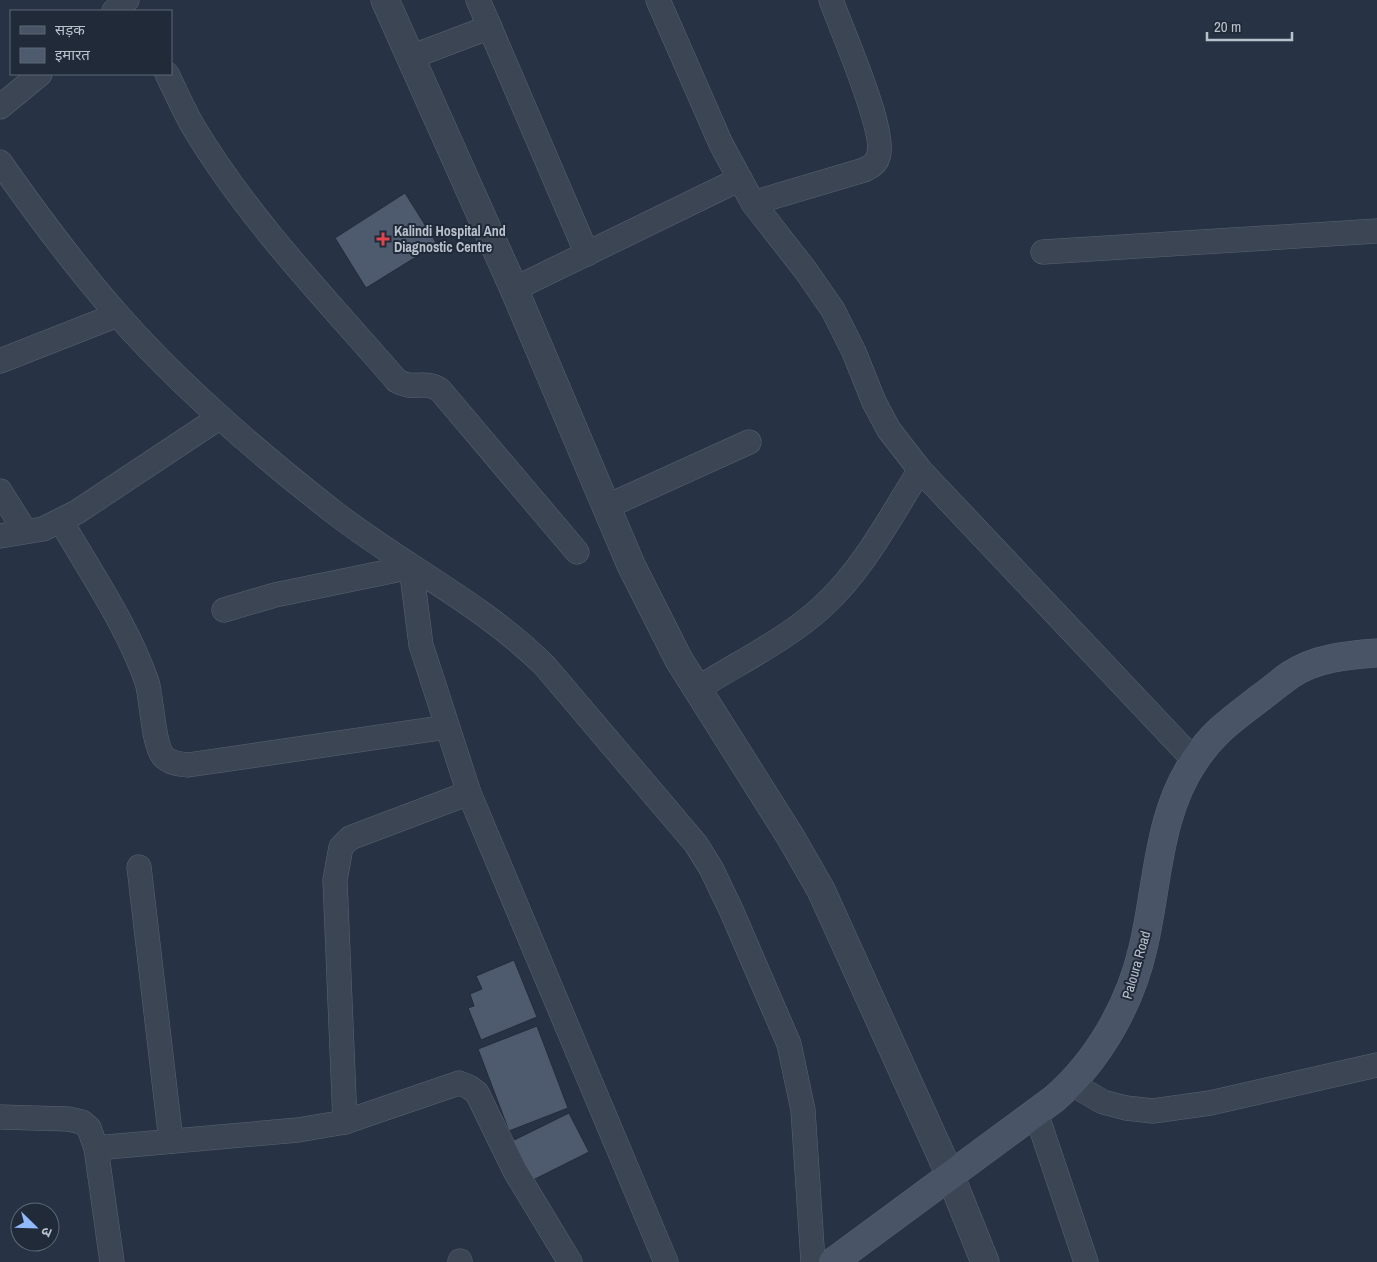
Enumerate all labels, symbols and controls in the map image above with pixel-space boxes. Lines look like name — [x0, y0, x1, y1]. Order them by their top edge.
legend — [10, 10, 172, 75]
scale bar — [1207, 10, 1292, 42]
text: 20 m — [1214, 16, 1241, 37]
text: सड़क — [55, 19, 85, 40]
text: इमारत — [55, 44, 90, 65]
place label: Kalindi Hospital And Diagnostic Centre — [394, 222, 506, 256]
marker: Kalindi Hospital And Diagnostic Centre — [376, 232, 390, 246]
street label: Paloura Road — [1118, 929, 1154, 1001]
north arrow — [10, 1202, 60, 1252]
text: उ — [37, 1225, 57, 1240]

